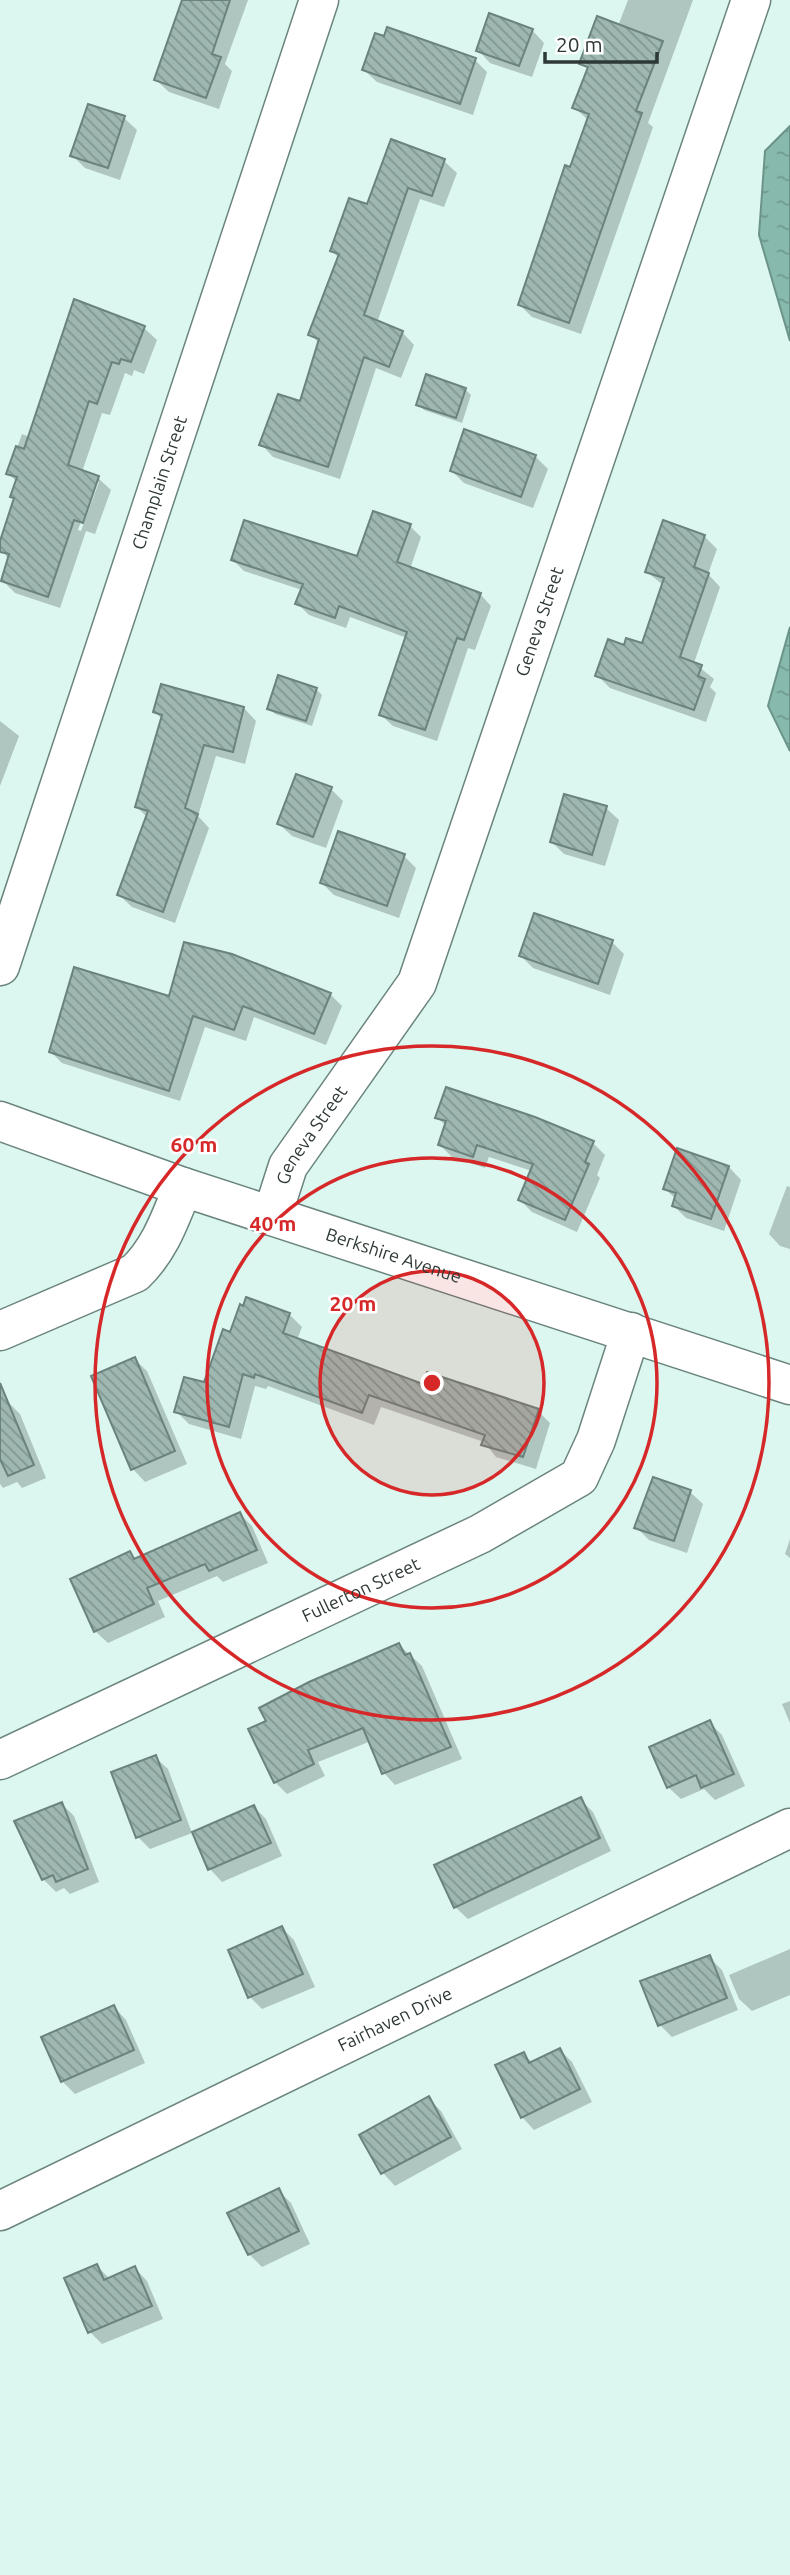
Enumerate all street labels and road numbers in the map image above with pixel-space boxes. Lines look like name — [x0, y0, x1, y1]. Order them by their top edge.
street label: Champlain Street — [127, 413, 190, 552]
street label: Geneva Street — [511, 564, 567, 679]
street label: Geneva Street — [272, 1081, 351, 1187]
street label: Berkshire Avenue — [324, 1223, 464, 1286]
street label: Fullerton Street — [298, 1553, 423, 1625]
street label: Fairhaven Drive — [334, 1982, 455, 2055]

